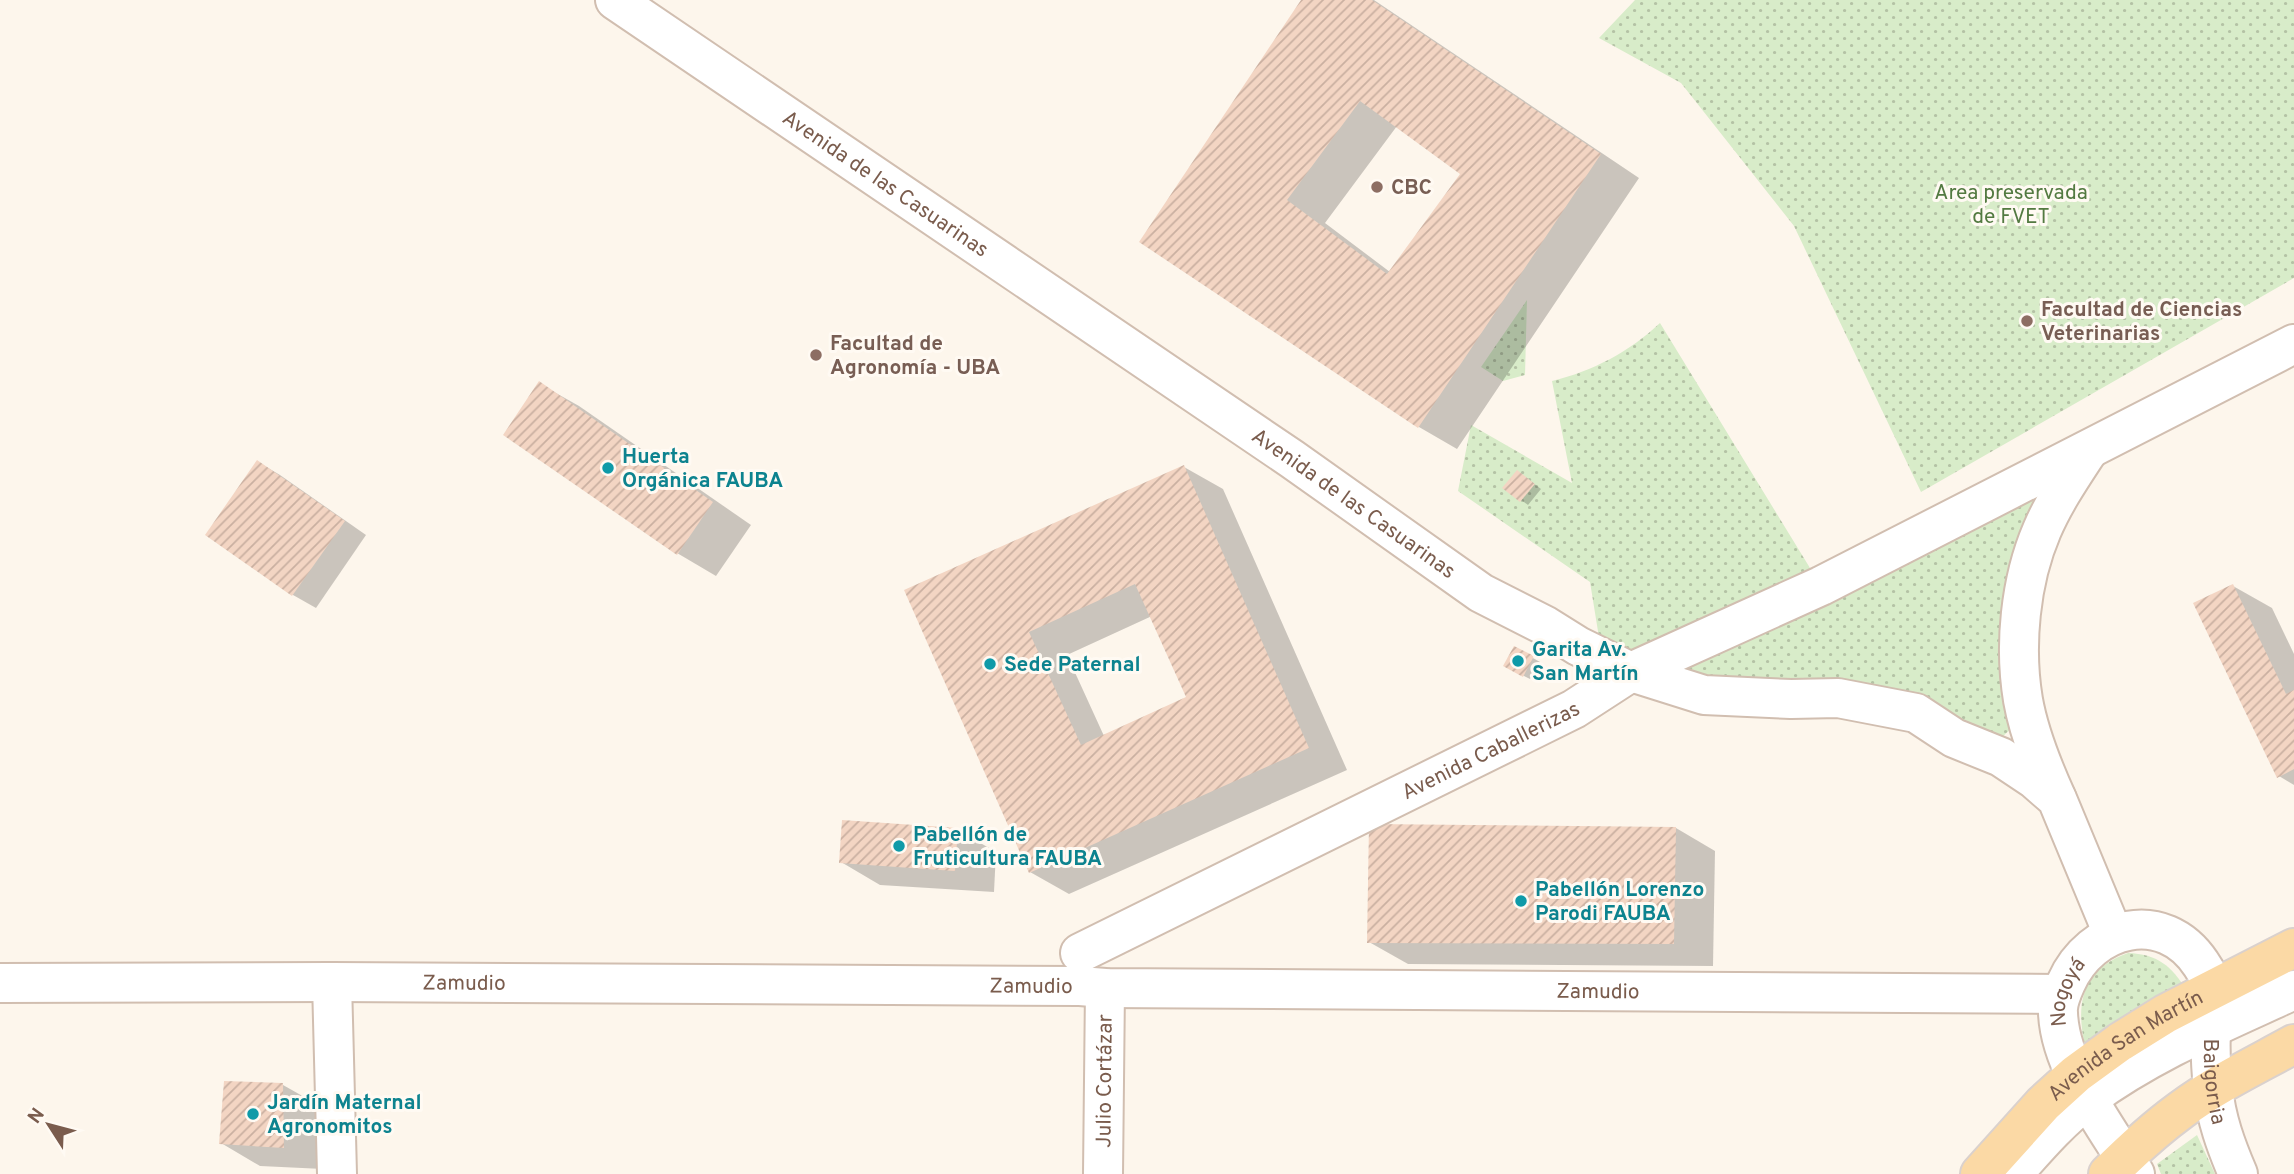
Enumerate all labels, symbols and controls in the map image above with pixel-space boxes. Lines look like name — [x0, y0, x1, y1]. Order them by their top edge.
street label: Avenida de las Casuarinas — [776, 105, 993, 264]
place label: CBC — [1391, 175, 1432, 202]
marker: CBC — [1369, 179, 1385, 195]
park label: Area preservada de FVET — [1934, 180, 2088, 231]
place label: Facultad de Ciencias Veterinarias — [2041, 297, 2242, 348]
marker: Facultad de Ciencias Veterinarias — [2019, 313, 2035, 329]
place label: Facultad de Agronomía - UBA — [830, 331, 1000, 382]
marker: Facultad de Agronomía - UBA — [808, 347, 824, 363]
street label: Avenida de las Casuarinas — [1246, 423, 1460, 586]
place label: Huerta Orgánica FAUBA — [622, 444, 783, 495]
marker: Huerta Orgánica FAUBA — [600, 460, 616, 476]
place label: Garita Av. San Martín — [1532, 637, 1639, 688]
place label: Sede Paternal — [1004, 652, 1141, 679]
marker: Garita Av. San Martín — [1510, 653, 1526, 669]
marker: Sede Paternal — [982, 656, 998, 672]
street label: Avenida Caballerizas — [1398, 696, 1585, 807]
place label: Pabellón de Fruticultura FAUBA — [913, 822, 1102, 873]
marker: Pabellón de Fruticultura FAUBA — [891, 838, 907, 854]
place label: Pabellón Lorenzo Parodi FAUBA — [1535, 877, 1704, 928]
marker: Pabellón Lorenzo Parodi FAUBA — [1513, 893, 1529, 909]
street label: Nogoyá — [2045, 952, 2092, 1028]
street label: Zamudio — [422, 970, 506, 998]
street label: Zamudio — [989, 974, 1073, 1001]
street label: Zamudio — [1556, 979, 1640, 1006]
street label: Avenida San Martín — [2043, 985, 2208, 1108]
street label: Julio Cortázar — [1091, 1014, 1120, 1148]
street label: Baigorria — [2196, 1038, 2231, 1128]
north arrow — [14, 1090, 84, 1160]
place label: Jardín Maternal Agronomitos — [267, 1090, 422, 1141]
text: N — [23, 1104, 51, 1129]
marker: Jardín Maternal Agronomitos — [245, 1106, 261, 1122]

